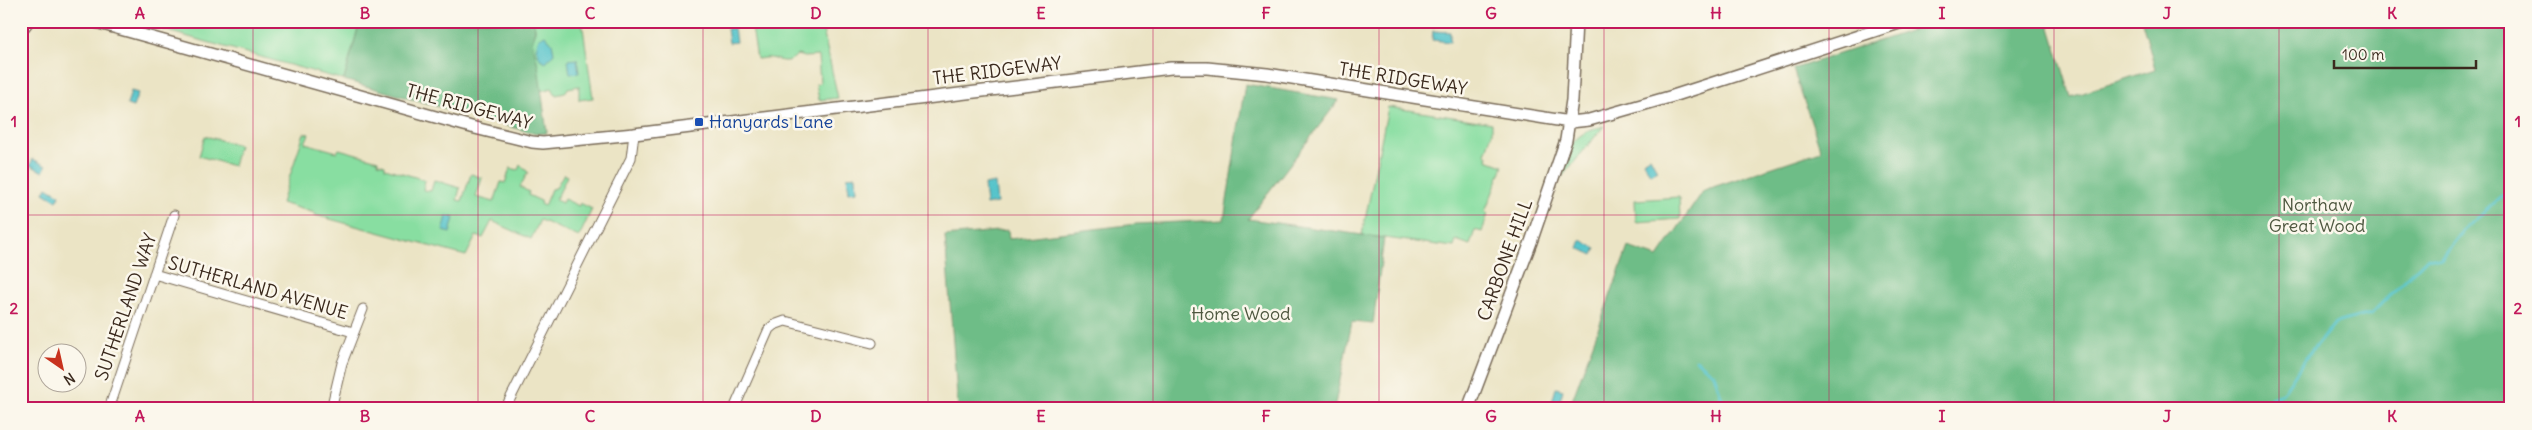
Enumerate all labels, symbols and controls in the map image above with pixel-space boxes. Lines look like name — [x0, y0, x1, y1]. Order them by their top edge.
text: A — [135, 3, 145, 23]
text: B — [360, 3, 371, 23]
text: C — [585, 3, 596, 23]
text: D — [810, 3, 822, 23]
text: E — [1036, 3, 1046, 23]
text: F — [1261, 3, 1271, 23]
text: G — [1485, 3, 1497, 23]
text: H — [1710, 3, 1722, 23]
text: I — [1939, 3, 1946, 23]
text: J — [2163, 3, 2172, 23]
text: K — [2387, 3, 2397, 23]
scale bar — [2334, 38, 2477, 70]
text: 100 m — [2342, 45, 2384, 64]
street label: THE RIDGEWAY — [931, 51, 1063, 90]
street label: THE RIDGEWAY — [1337, 57, 1469, 100]
street label: THE RIDGEWAY — [404, 79, 535, 134]
place label: Hanyards Lane — [709, 110, 833, 133]
text: 1 — [11, 111, 17, 131]
text: 1 — [2515, 111, 2521, 131]
marker: Hanyards Lane — [693, 116, 705, 128]
park label: Northaw Great Wood — [2269, 193, 2366, 237]
street label: CARBONE HILL — [1472, 195, 1537, 324]
street label: SUTHERLAND WAY — [90, 230, 162, 383]
street label: SUTHERLAND AVENUE — [166, 251, 351, 324]
text: 2 — [10, 298, 19, 318]
text: 2 — [2514, 298, 2523, 318]
park label: Home Wood — [1191, 302, 1291, 325]
north arrow — [38, 342, 88, 392]
text: N — [60, 369, 78, 389]
text: A — [135, 406, 145, 426]
text: B — [360, 406, 371, 426]
text: C — [585, 406, 596, 426]
text: D — [810, 406, 822, 426]
text: E — [1036, 406, 1046, 426]
text: F — [1261, 406, 1271, 426]
text: G — [1485, 406, 1497, 426]
text: H — [1710, 406, 1722, 426]
text: I — [1939, 406, 1946, 426]
text: J — [2163, 406, 2172, 426]
text: K — [2387, 406, 2397, 426]

